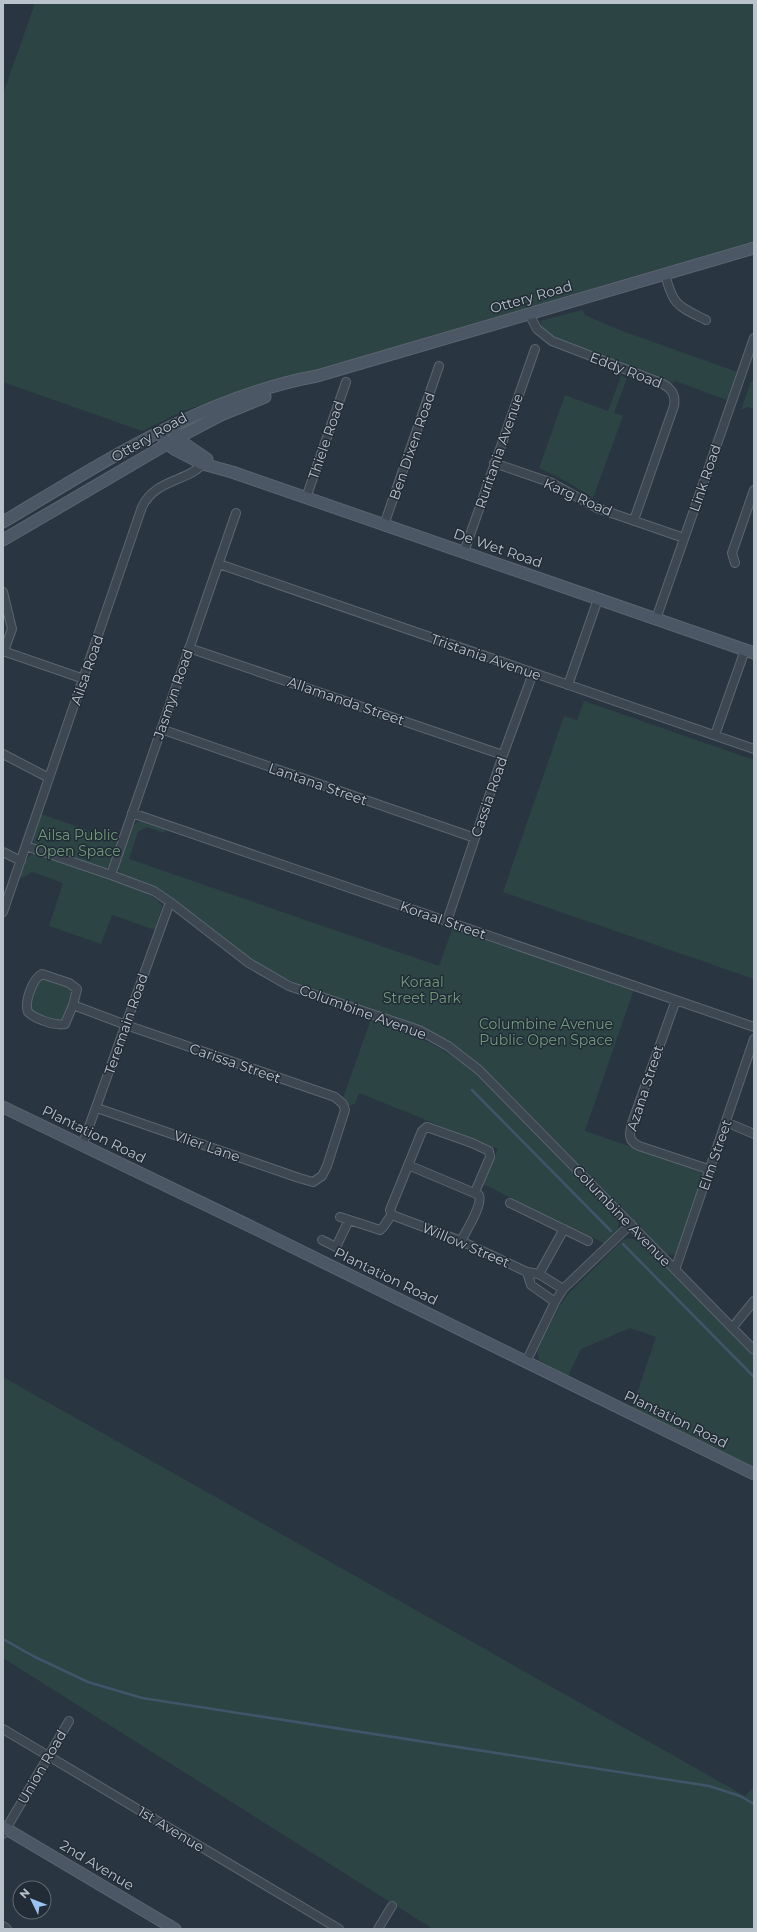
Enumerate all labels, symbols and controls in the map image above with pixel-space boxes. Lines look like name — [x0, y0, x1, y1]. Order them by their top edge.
street label: Ottery Road — [488, 277, 574, 317]
street label: Eddy Road — [587, 348, 665, 392]
street label: Ben Dixen Road — [385, 390, 439, 502]
street label: Ruritania Avenue — [471, 391, 527, 511]
street label: Thiele Road — [304, 398, 348, 482]
street label: Ottery Road — [108, 408, 190, 466]
street label: Link Road — [685, 442, 725, 514]
street label: Karg Road — [541, 474, 615, 520]
street label: De Wet Road — [451, 524, 545, 572]
street label: Tristania Avenue — [428, 630, 544, 684]
street label: Ailsa Road — [67, 633, 107, 707]
street label: Jasmyn Road — [149, 647, 197, 742]
street label: Allamanda Street — [285, 673, 407, 729]
street label: Cassia Road — [467, 754, 511, 840]
street label: Lantana Street — [266, 759, 370, 809]
park label: Ailsa Public Open Space — [35, 826, 121, 860]
street label: Koraal Street — [398, 897, 489, 943]
street label: Teremain Road — [100, 971, 152, 1077]
park label: Koraal Street Park — [383, 973, 462, 1007]
street label: Columbine Avenue — [297, 981, 429, 1043]
park label: Columbine Avenue Public Open Space — [479, 1015, 613, 1049]
street label: Carissa Street — [187, 1039, 283, 1087]
street label: Azana Street — [623, 1043, 667, 1133]
street label: Plantation Road — [39, 1101, 149, 1167]
street label: Elm Street — [694, 1117, 736, 1193]
street label: Vlier Lane — [171, 1126, 243, 1166]
street label: Columbine Avenue — [569, 1162, 675, 1270]
street label: Willow Street — [419, 1218, 513, 1272]
street label: Plantation Road — [331, 1243, 441, 1309]
street label: Plantation Road — [621, 1386, 731, 1452]
street label: Union Road — [13, 1727, 71, 1807]
street label: 1st Avenue — [135, 1802, 207, 1856]
street label: 2nd Avenue — [57, 1836, 137, 1894]
north arrow — [12, 1880, 52, 1920]
text: N — [17, 1885, 33, 1901]

